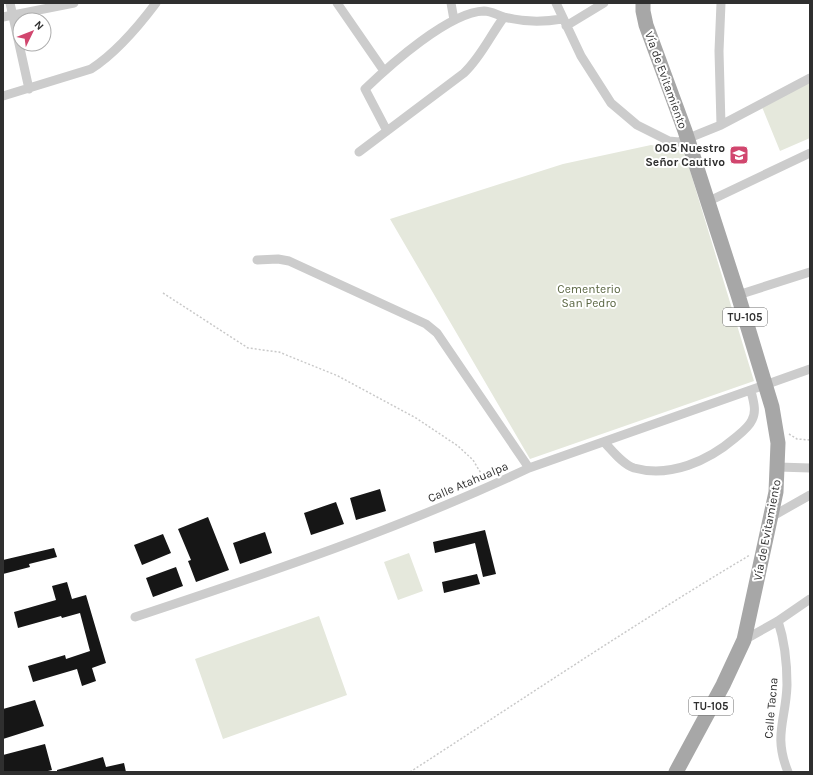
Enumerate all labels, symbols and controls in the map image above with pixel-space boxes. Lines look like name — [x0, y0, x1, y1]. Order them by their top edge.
north arrow — [12, 12, 52, 52]
text: N — [32, 18, 46, 33]
street label: Vía de Evitamiento — [642, 29, 690, 131]
place label: 005 Nuestro Señor Cautivo — [645, 141, 725, 169]
school or university icon: 005 Nuestro Señor Cautivo — [728, 144, 750, 166]
park label: Cementerio San Pedro — [557, 282, 621, 310]
road number: TU-105 — [723, 308, 767, 326]
street label: Calle Atahualpa — [426, 459, 510, 505]
street label: Vía de Evitamiento — [750, 478, 784, 582]
street label: Calle Tacna — [761, 677, 781, 739]
road number: TU-105 — [689, 697, 733, 715]

